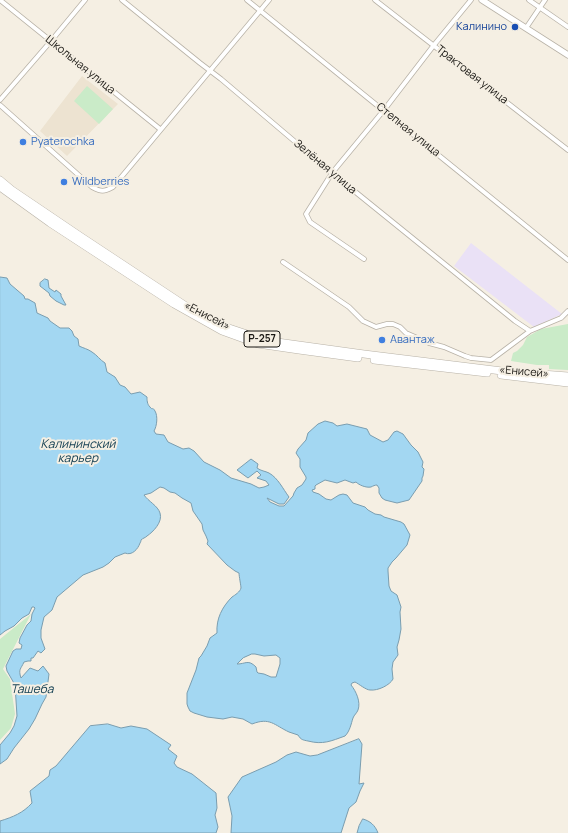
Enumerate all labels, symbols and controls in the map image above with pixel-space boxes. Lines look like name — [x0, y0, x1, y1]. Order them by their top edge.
place label: Калинино — [456, 20, 507, 34]
marker: Калинино — [510, 22, 520, 32]
street label: Школьная улица — [42, 33, 118, 97]
street label: Трактовая улица — [433, 43, 511, 107]
street label: Степная улица — [374, 100, 442, 160]
place label: Pyaterochka — [31, 135, 95, 149]
marker: Pyaterochka — [18, 137, 28, 147]
street label: Зелёная улица — [291, 137, 359, 197]
place label: Wildberries — [72, 175, 129, 189]
marker: Wildberries — [59, 177, 69, 187]
street label: «Енисей» — [182, 299, 232, 333]
road number: Р-257 — [244, 331, 280, 347]
place label: Авантаж — [390, 333, 435, 347]
marker: Авантаж — [377, 335, 387, 345]
street label: «Енисей» — [499, 363, 549, 381]
water label: Калининский карьер — [41, 438, 115, 466]
water label: Ташеба — [11, 683, 53, 697]

